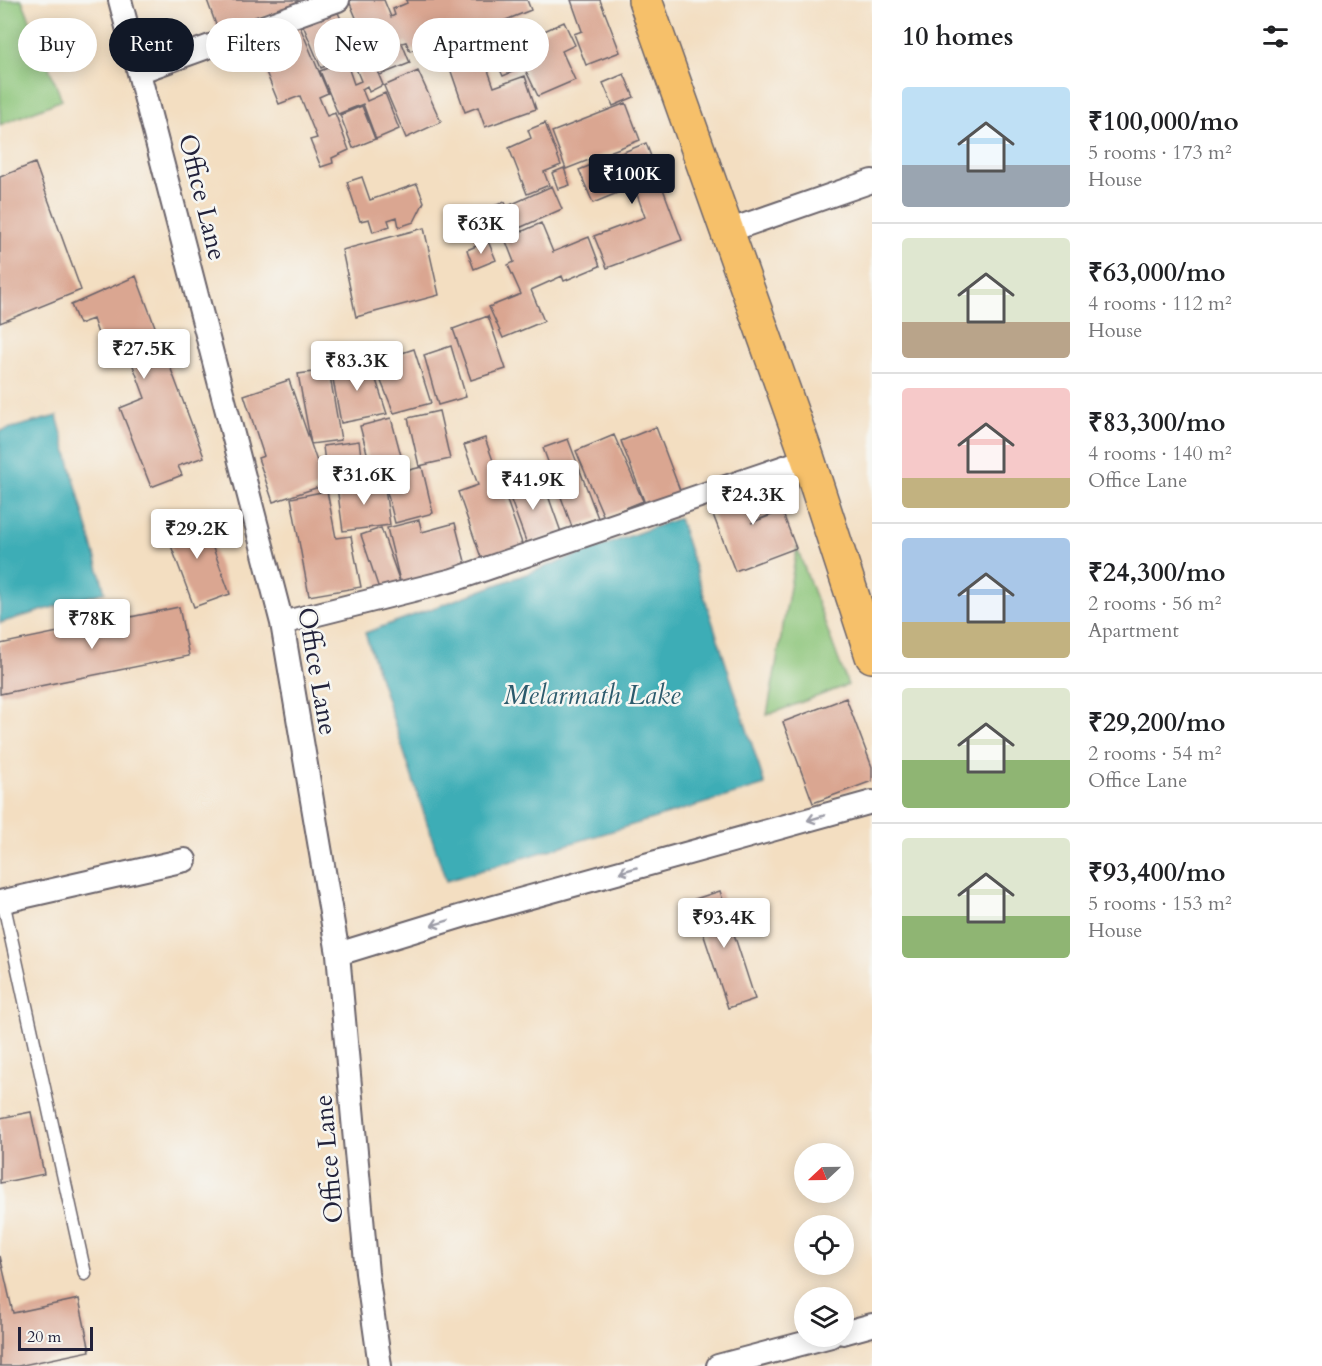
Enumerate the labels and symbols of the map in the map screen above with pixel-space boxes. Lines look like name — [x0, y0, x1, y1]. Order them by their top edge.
street label: Office Lane — [170, 130, 235, 264]
pin: ₹100K — [590, 154, 674, 205]
pin: ₹63K — [445, 204, 517, 255]
pin: ₹27.5K — [95, 329, 193, 380]
pin: ₹83.3K — [308, 341, 406, 392]
pin: ₹31.6K — [315, 455, 413, 506]
pin: ₹41.9K — [484, 460, 582, 511]
pin: ₹24.3K — [704, 475, 802, 526]
pin: ₹29.2K — [148, 509, 246, 560]
pin: ₹78K — [56, 599, 128, 650]
street label: Office Lane — [289, 604, 346, 738]
water label: Melarmath Lake — [503, 677, 681, 714]
one-way arrow — [807, 813, 826, 824]
one-way arrow — [619, 865, 638, 876]
pin: ₹93.4K — [675, 898, 773, 949]
one-way arrow — [431, 918, 450, 929]
street label: Office Lane — [305, 1093, 352, 1225]
north arrow — [794, 1143, 854, 1203]
scale bar — [18, 1324, 93, 1352]

